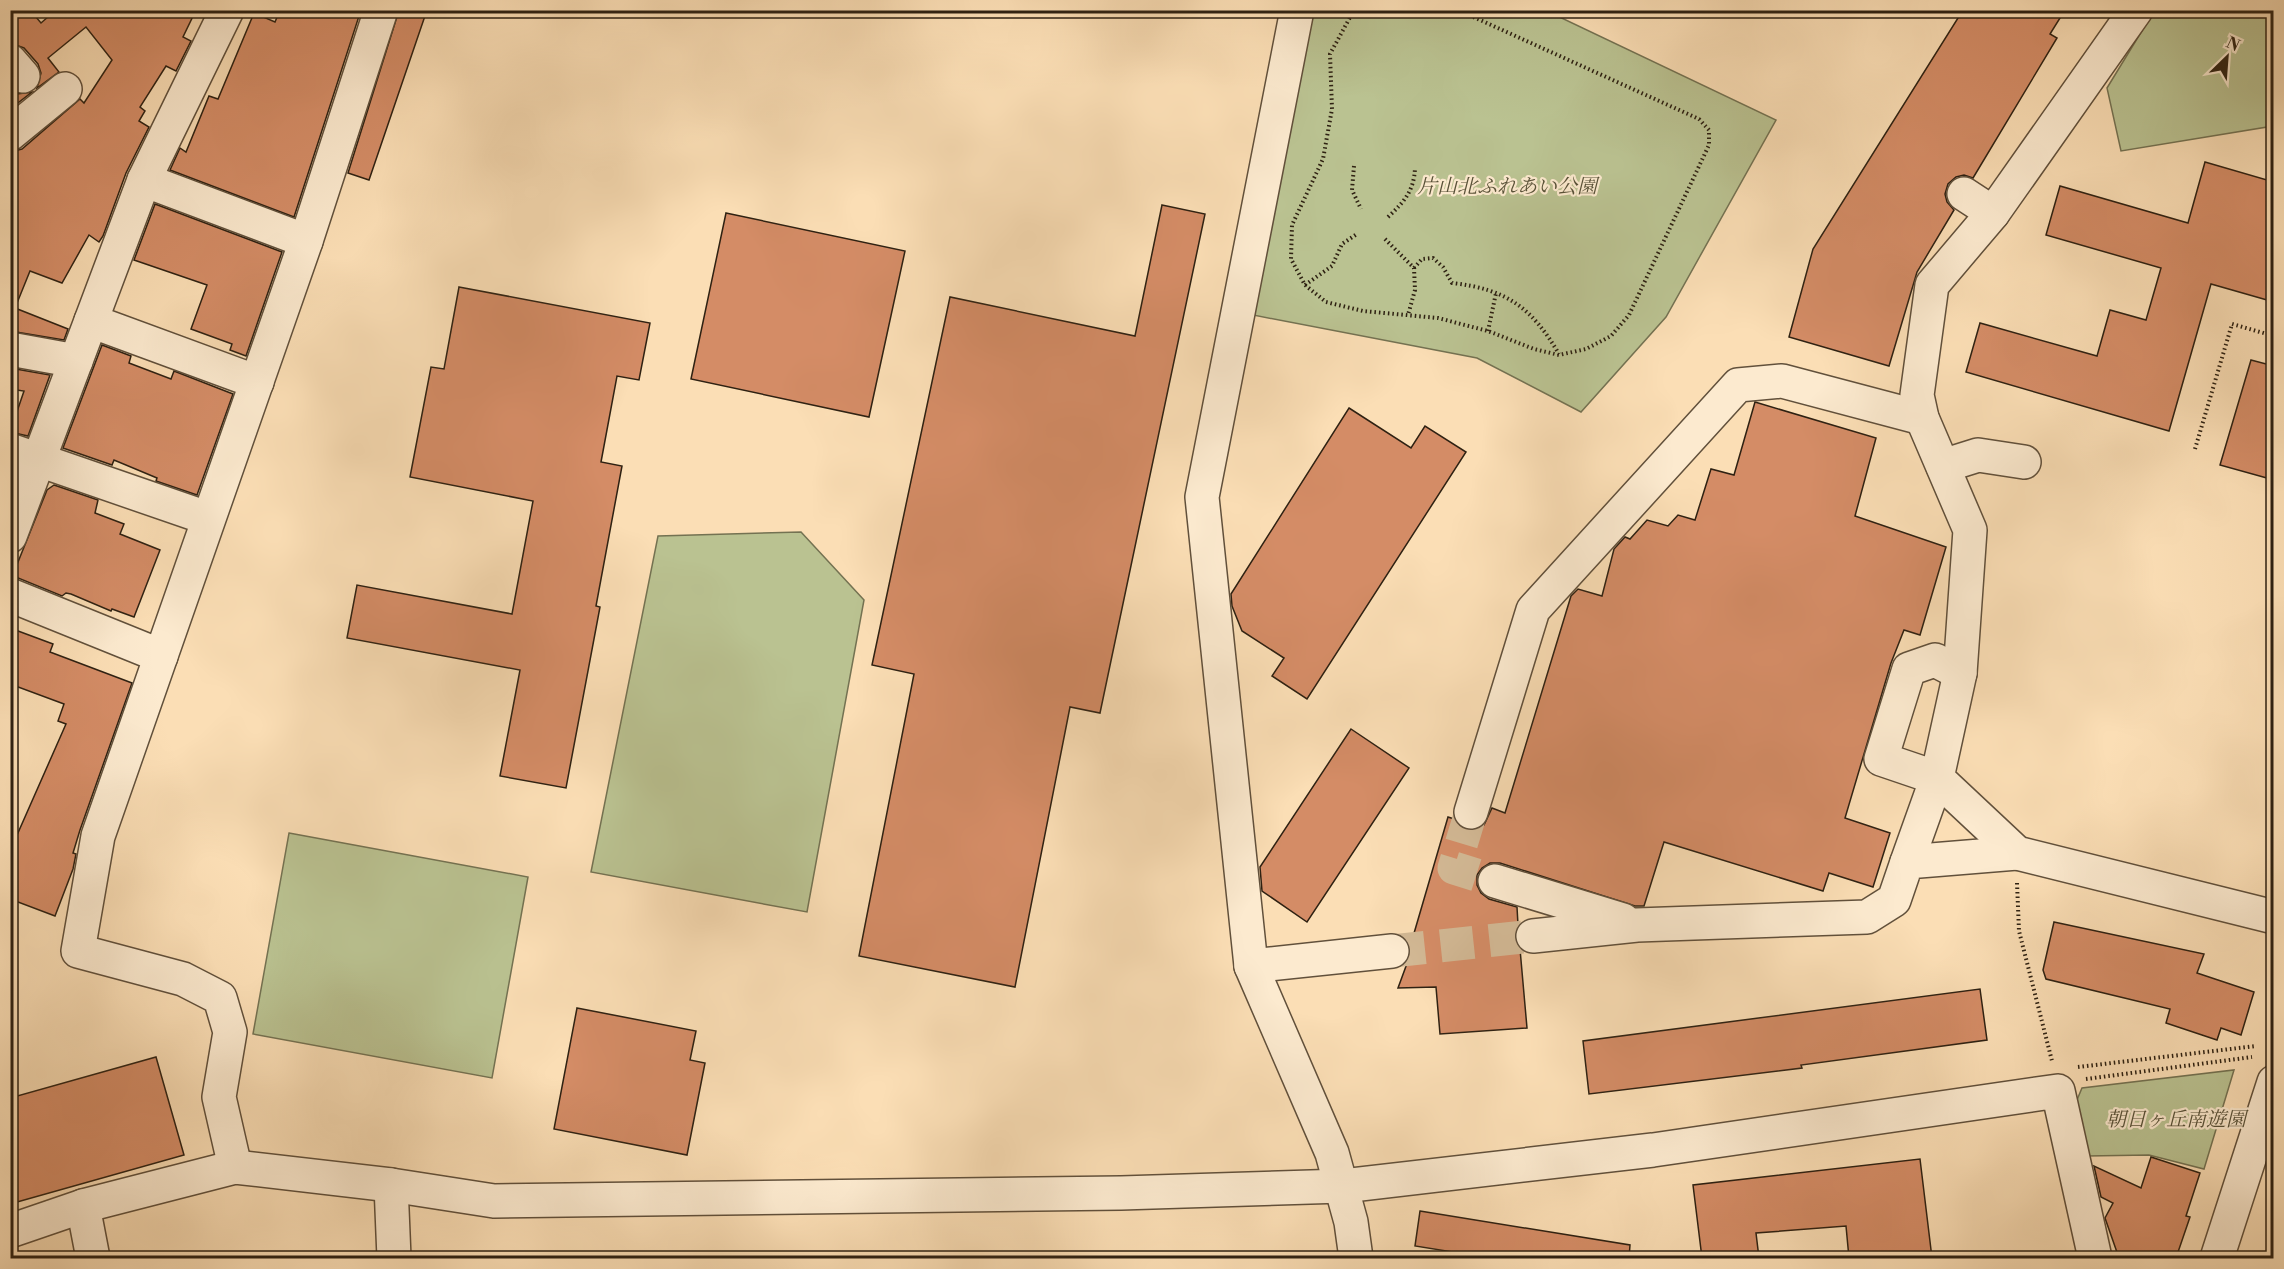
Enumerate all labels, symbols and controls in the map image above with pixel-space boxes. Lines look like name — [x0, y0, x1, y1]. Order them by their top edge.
north arrow — [2197, 27, 2257, 87]
text: N — [2223, 33, 2243, 56]
park label: 片山北ふれあい公園 — [1417, 175, 1600, 200]
park label: 朝日ヶ丘南遊園 — [2106, 1108, 2249, 1133]

